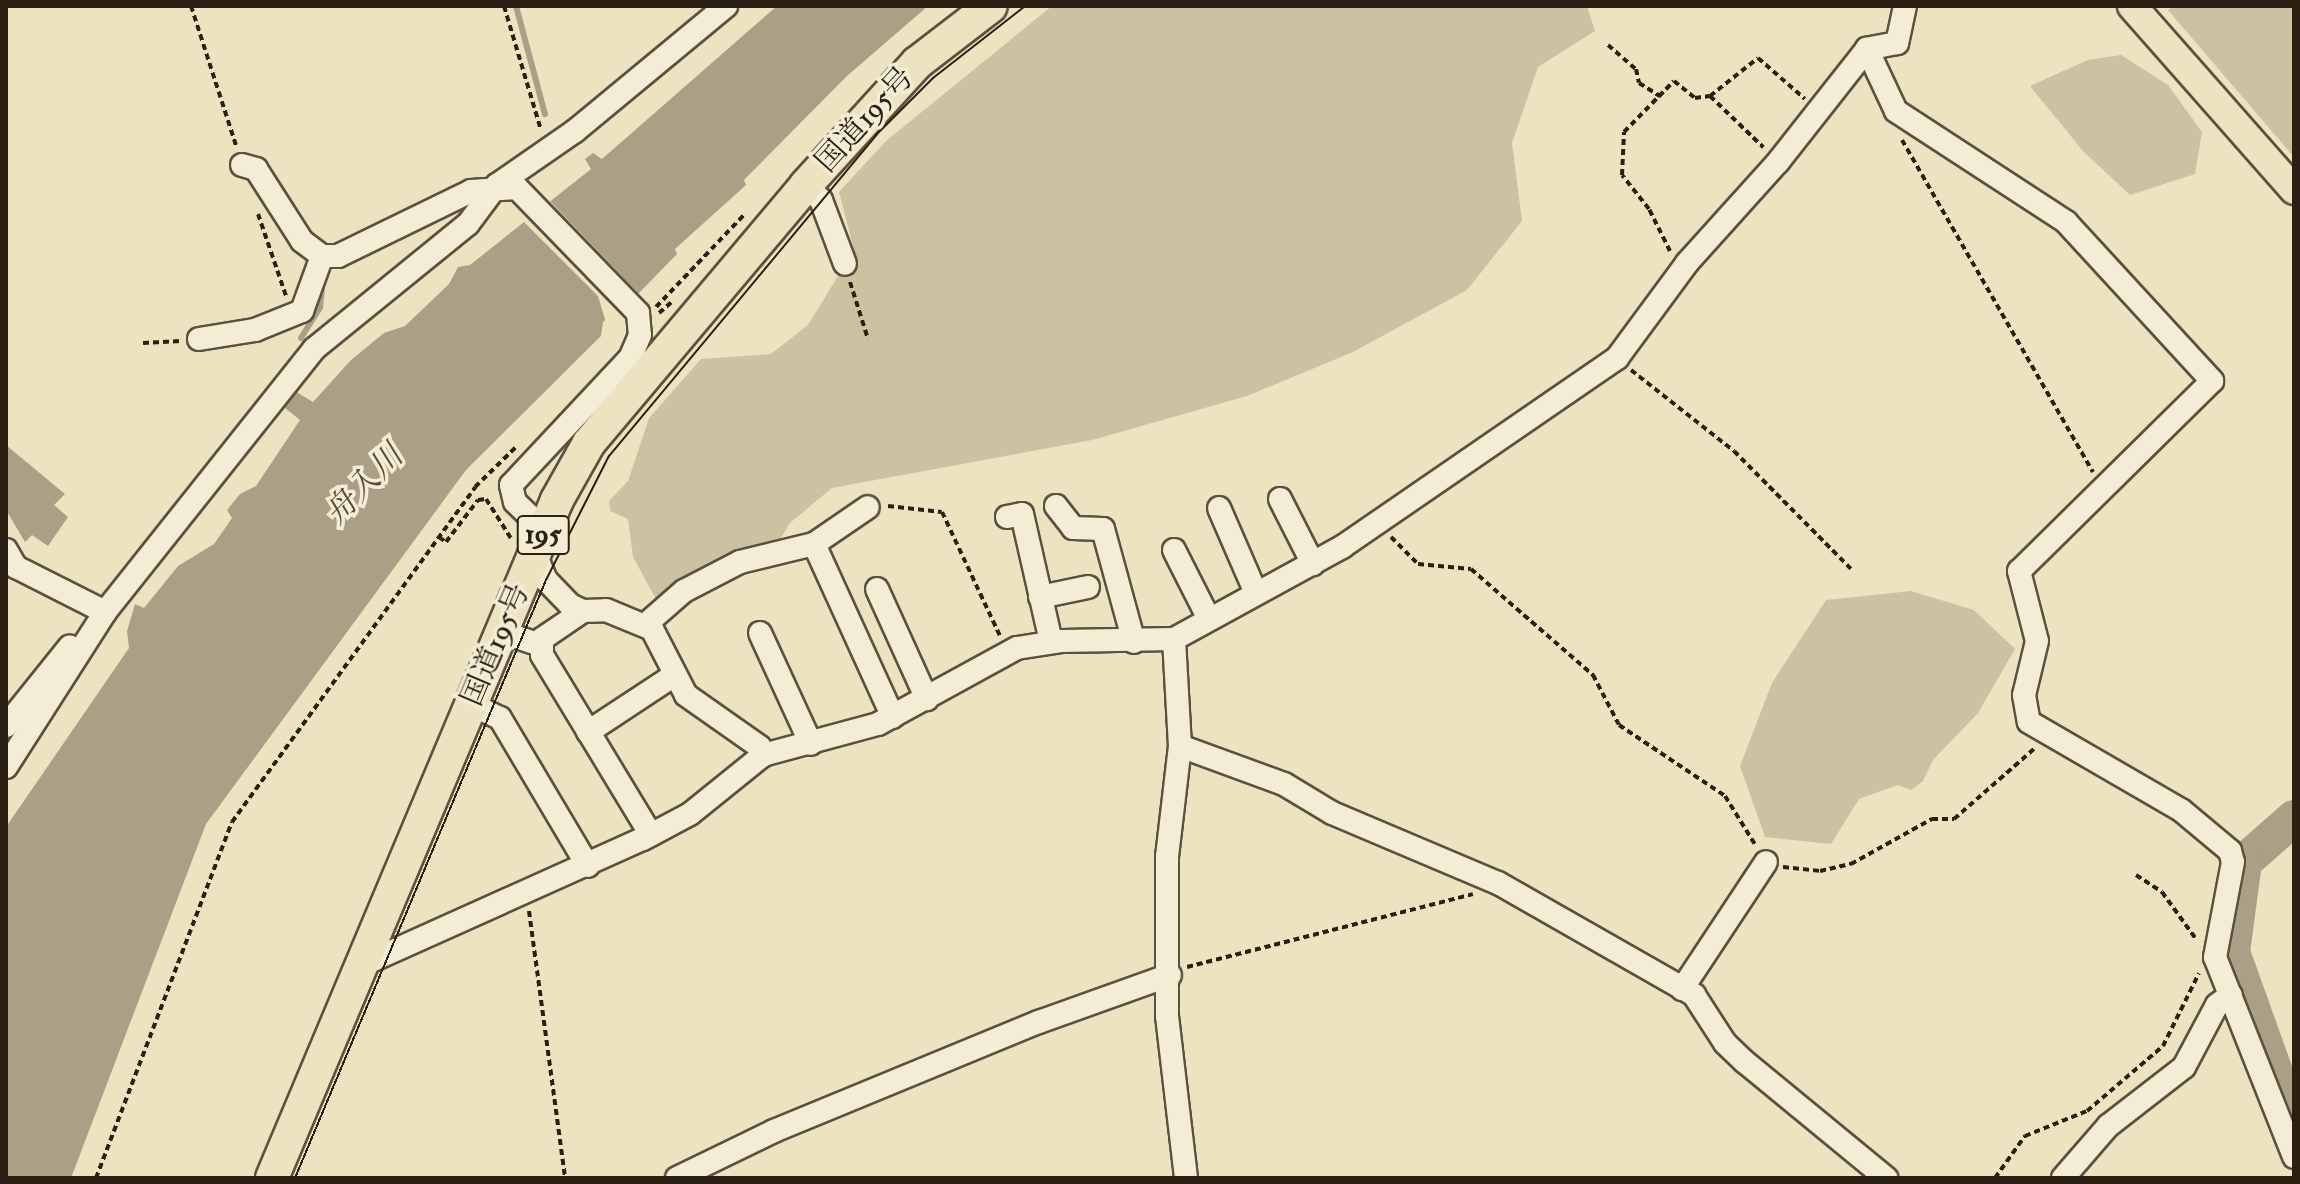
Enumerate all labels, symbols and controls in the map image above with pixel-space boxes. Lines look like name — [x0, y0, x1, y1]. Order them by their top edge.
street label: 国道195号 — [808, 60, 922, 180]
water label: 舟入川 — [317, 437, 411, 533]
road number: 195 — [515, 511, 571, 559]
street label: 国道195号 — [454, 579, 538, 711]

